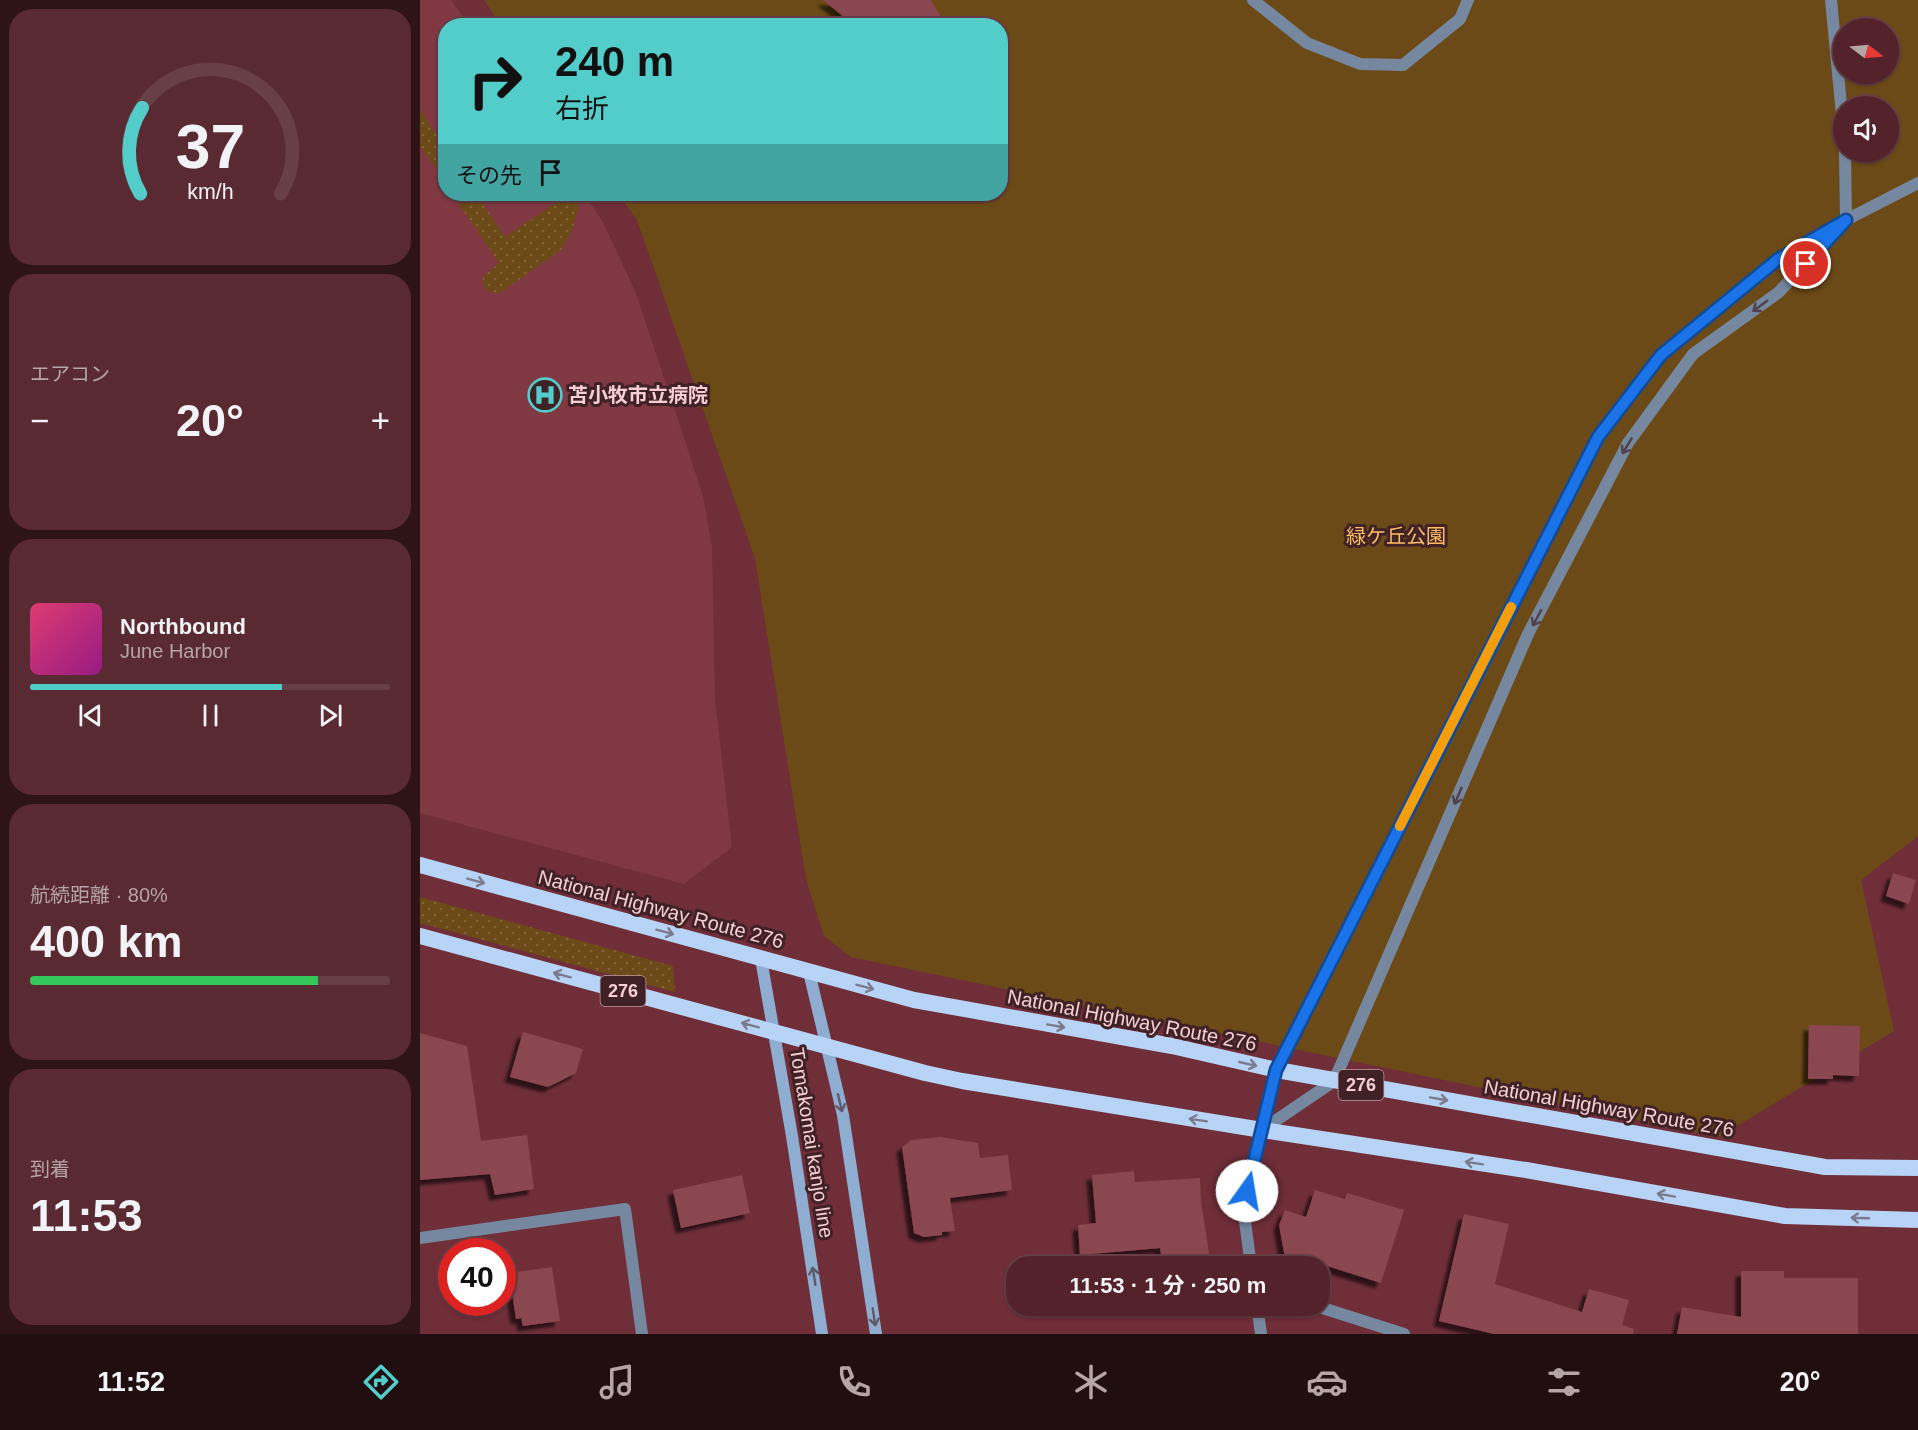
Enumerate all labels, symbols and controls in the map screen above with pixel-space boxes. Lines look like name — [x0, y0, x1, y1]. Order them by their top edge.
north arrow — [1833, 18, 1899, 84]
map controls — [1833, 18, 1899, 162]
text: 240 m — [555, 38, 674, 85]
icon: right — [456, 42, 534, 120]
text: 右折 — [555, 94, 609, 124]
button: sound — [1833, 96, 1899, 162]
text: 37 — [175, 112, 245, 181]
icon: arrive — [534, 156, 567, 189]
text: その先 — [456, 163, 522, 188]
text: km/h — [187, 180, 233, 204]
pin — [1780, 238, 1831, 289]
icon: arrive — [1789, 247, 1822, 280]
one-way arrow — [1753, 300, 1769, 312]
text: エアコン — [30, 363, 110, 385]
hospital icon: 苫小牧市立病院 — [527, 377, 563, 413]
place label: 苫小牧市立病院 — [568, 384, 708, 406]
text: 20° — [176, 395, 244, 446]
text: − — [30, 402, 49, 439]
text: + — [371, 402, 390, 439]
one-way arrow — [1621, 437, 1633, 454]
park label: 緑ケ丘公園 — [1346, 525, 1446, 547]
one-way arrow — [1530, 609, 1542, 627]
text: Northbound — [120, 614, 246, 639]
text: June Harbor — [120, 640, 230, 662]
icon: previous — [74, 699, 107, 732]
icon: pause — [194, 699, 227, 732]
icon: next — [314, 699, 347, 732]
one-way arrow — [1451, 787, 1463, 805]
street label: National Highway Route 276 — [536, 866, 786, 952]
one-way arrow — [467, 875, 486, 887]
text: 航続距離 · 80% — [30, 884, 168, 906]
text: 400 km — [30, 916, 183, 967]
one-way arrow — [655, 927, 674, 938]
one-way arrow — [553, 968, 572, 980]
road number: 276 — [600, 976, 646, 1006]
one-way arrow — [856, 982, 875, 993]
street label: National Highway Route 276 — [1005, 985, 1259, 1055]
one-way arrow — [741, 1019, 760, 1030]
one-way arrow — [1046, 1021, 1066, 1032]
street label: Tomakomai kanjo line — [786, 1046, 838, 1240]
one-way arrow — [1238, 1058, 1257, 1070]
road number: 276 — [1338, 1070, 1384, 1100]
street label: National Highway Route 276 — [1482, 1075, 1736, 1141]
one-way arrow — [835, 1093, 846, 1112]
one-way arrow — [1429, 1094, 1449, 1105]
one-way arrow — [1189, 1114, 1209, 1125]
one-way arrow — [1465, 1157, 1485, 1168]
text: 到着 — [30, 1158, 70, 1180]
position arrow — [1215, 1159, 1279, 1223]
one-way arrow — [1657, 1189, 1677, 1200]
text: 11:53 — [30, 1190, 143, 1241]
one-way arrow — [1850, 1212, 1870, 1224]
speed limit sign: 40 — [438, 1238, 516, 1316]
one-way arrow — [808, 1267, 819, 1287]
text: 11:53 · 1 分 · 250 m — [1070, 1273, 1266, 1298]
one-way arrow — [868, 1306, 879, 1326]
icon: directions — [360, 1361, 402, 1403]
icon: music — [596, 1361, 638, 1403]
icon: phone — [833, 1361, 875, 1403]
icon: climate — [1070, 1361, 1112, 1403]
icon: car — [1306, 1361, 1348, 1403]
icon: filters — [1543, 1361, 1585, 1403]
text: 11:52 — [97, 1367, 165, 1397]
text: 20° — [1780, 1367, 1821, 1397]

